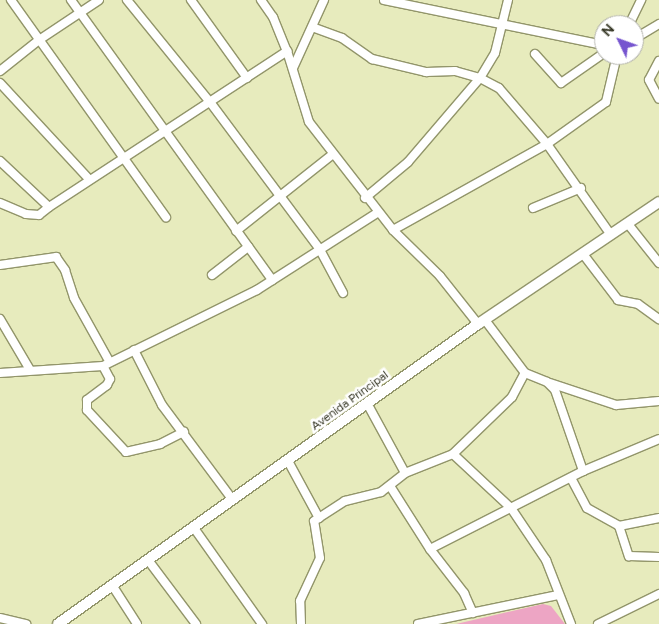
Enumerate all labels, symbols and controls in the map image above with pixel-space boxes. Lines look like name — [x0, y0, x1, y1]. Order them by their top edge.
north arrow — [594, 15, 644, 65]
text: N — [598, 21, 618, 40]
street label: Avenida Principal — [309, 368, 391, 434]

